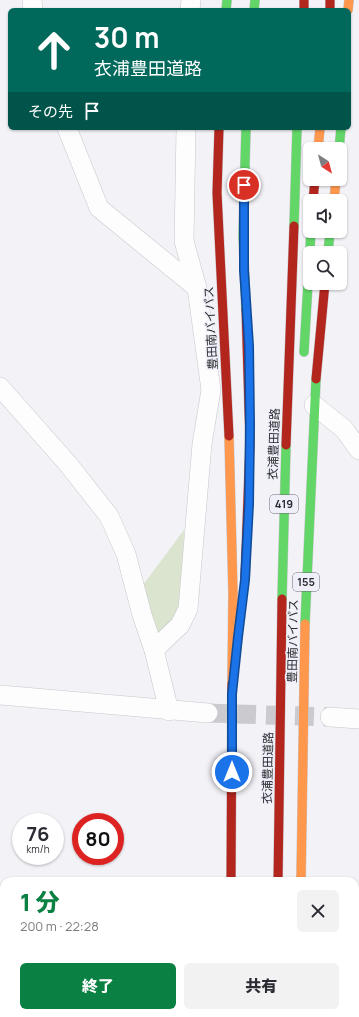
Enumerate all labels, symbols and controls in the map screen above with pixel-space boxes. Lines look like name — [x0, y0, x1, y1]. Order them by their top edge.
text: 30 m — [94, 18, 159, 56]
icon: ahead — [28, 24, 80, 76]
text: 衣浦豊田道路 — [94, 56, 202, 80]
icon: arrive — [81, 100, 103, 122]
text: その先 — [28, 101, 73, 122]
north arrow — [303, 142, 347, 186]
map controls — [303, 142, 347, 290]
pin — [227, 168, 261, 202]
icon: arrive — [233, 174, 255, 196]
button: sound — [303, 194, 347, 238]
button: search — [303, 246, 347, 290]
street label: 豊田南バイパス — [200, 286, 221, 370]
street label: 衣浦豊田道路 — [264, 408, 283, 480]
road number: 419 — [270, 495, 298, 513]
road number: 155 — [293, 573, 319, 591]
street label: 豊田南バイパス — [283, 599, 302, 683]
street label: 衣浦豊田道路 — [258, 732, 277, 804]
position arrow — [211, 751, 253, 793]
speed limit sign: 80 — [72, 813, 124, 865]
text: 76 — [26, 820, 50, 847]
text: km/h — [26, 842, 50, 856]
text: 1 分 — [20, 885, 60, 918]
button: close — [297, 890, 339, 932]
text: 200 m · 22:28 — [20, 917, 99, 935]
button: 終了 — [20, 963, 176, 1009]
button: 共有 — [184, 963, 339, 1009]

